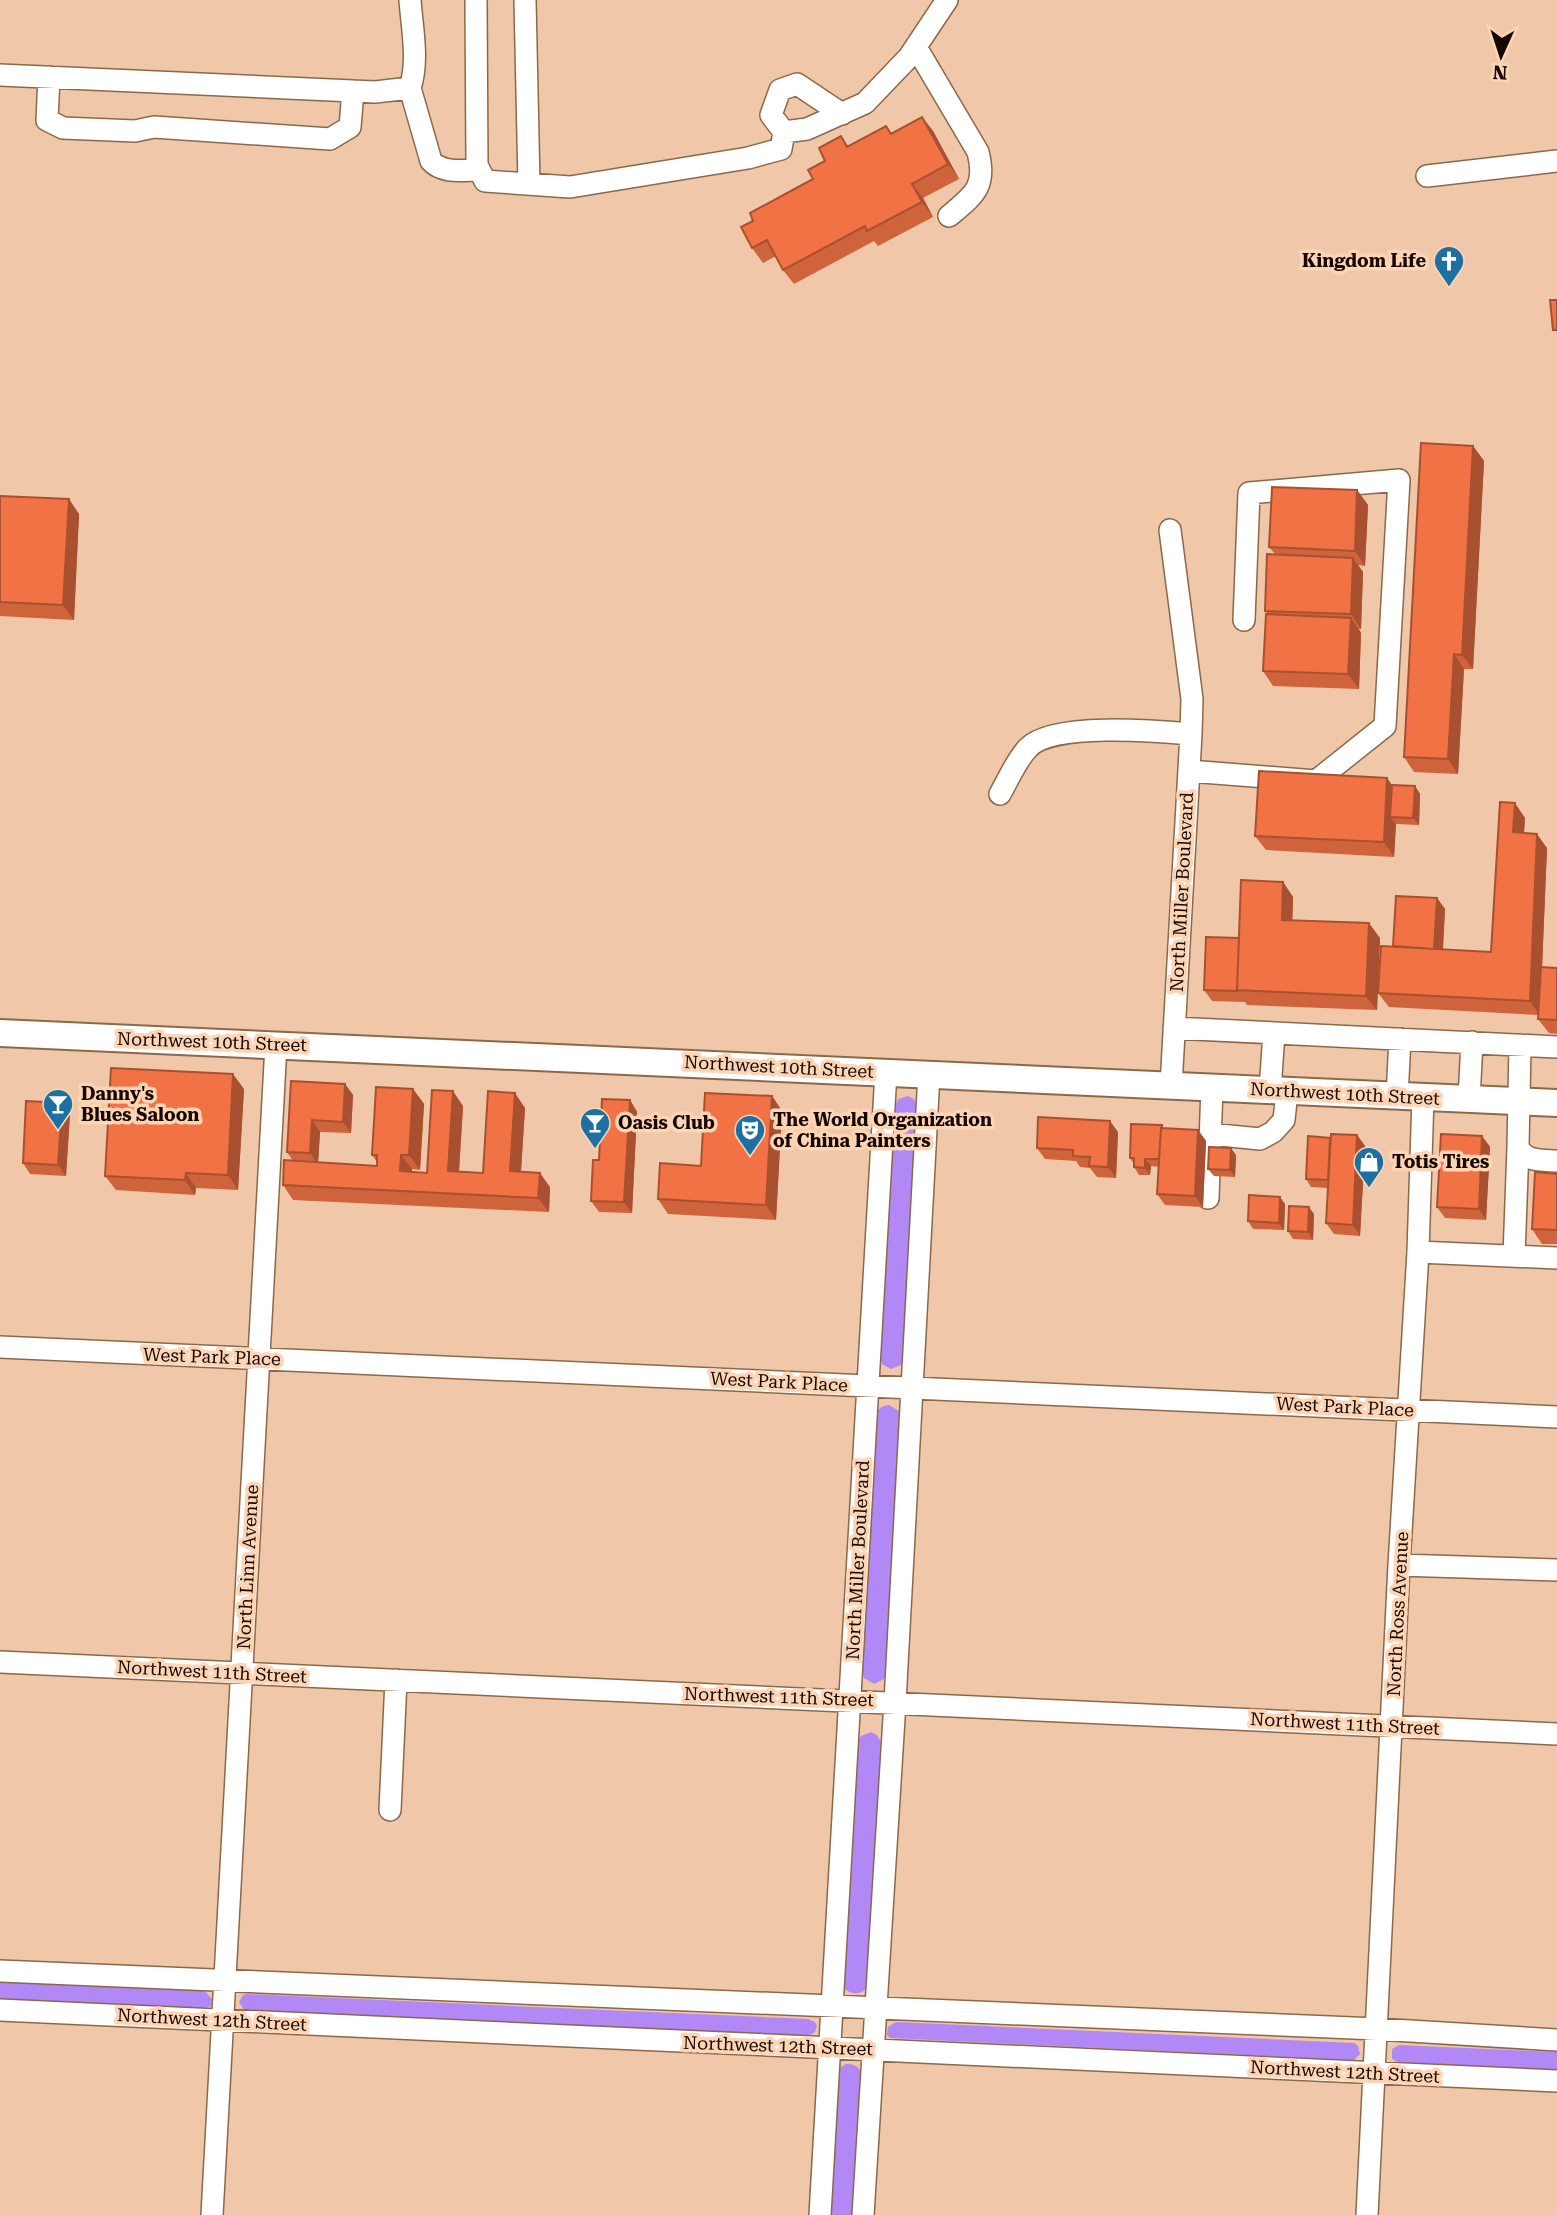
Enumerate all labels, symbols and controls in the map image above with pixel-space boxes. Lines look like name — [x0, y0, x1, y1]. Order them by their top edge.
north arrow — [1466, 21, 1536, 91]
text: N — [1492, 61, 1508, 84]
church icon: Kingdom Life — [1432, 244, 1466, 288]
place label: Kingdom Life — [1302, 250, 1426, 271]
street label: North Miller Boulevard — [1166, 791, 1197, 992]
street label: Northwest 10th Street — [117, 1028, 308, 1055]
street label: Northwest 10th Street — [684, 1051, 875, 1082]
street label: Northwest 10th Street — [1250, 1078, 1441, 1109]
place label: Danny's Blues Saloon — [81, 1083, 199, 1125]
bar icon: Danny's Blues Saloon — [41, 1087, 75, 1131]
bar icon: Oasis Club — [578, 1106, 612, 1150]
place label: The World Organization of China Painters — [773, 1109, 992, 1151]
place label: Oasis Club — [618, 1112, 715, 1133]
theatre icon: The World Organization of China Painters — [733, 1113, 767, 1157]
shop icon: Totis Tires — [1352, 1145, 1386, 1189]
place label: Totis Tires — [1392, 1151, 1489, 1172]
street label: West Park Place — [143, 1344, 281, 1369]
street label: West Park Place — [710, 1367, 849, 1396]
street label: West Park Place — [1276, 1392, 1415, 1421]
street label: North Miller Boulevard — [842, 1459, 873, 1660]
street label: North Linn Avenue — [233, 1484, 262, 1650]
street label: North Ross Avenue — [1383, 1531, 1412, 1697]
street label: Northwest 11th Street — [117, 1656, 308, 1687]
street label: Northwest 11th Street — [684, 1683, 875, 1710]
street label: Northwest 11th Street — [1250, 1708, 1441, 1739]
street label: Northwest 12th Street — [117, 2004, 308, 2035]
street label: Northwest 12th Street — [683, 2032, 874, 2059]
street label: Northwest 12th Street — [1250, 2056, 1441, 2087]

